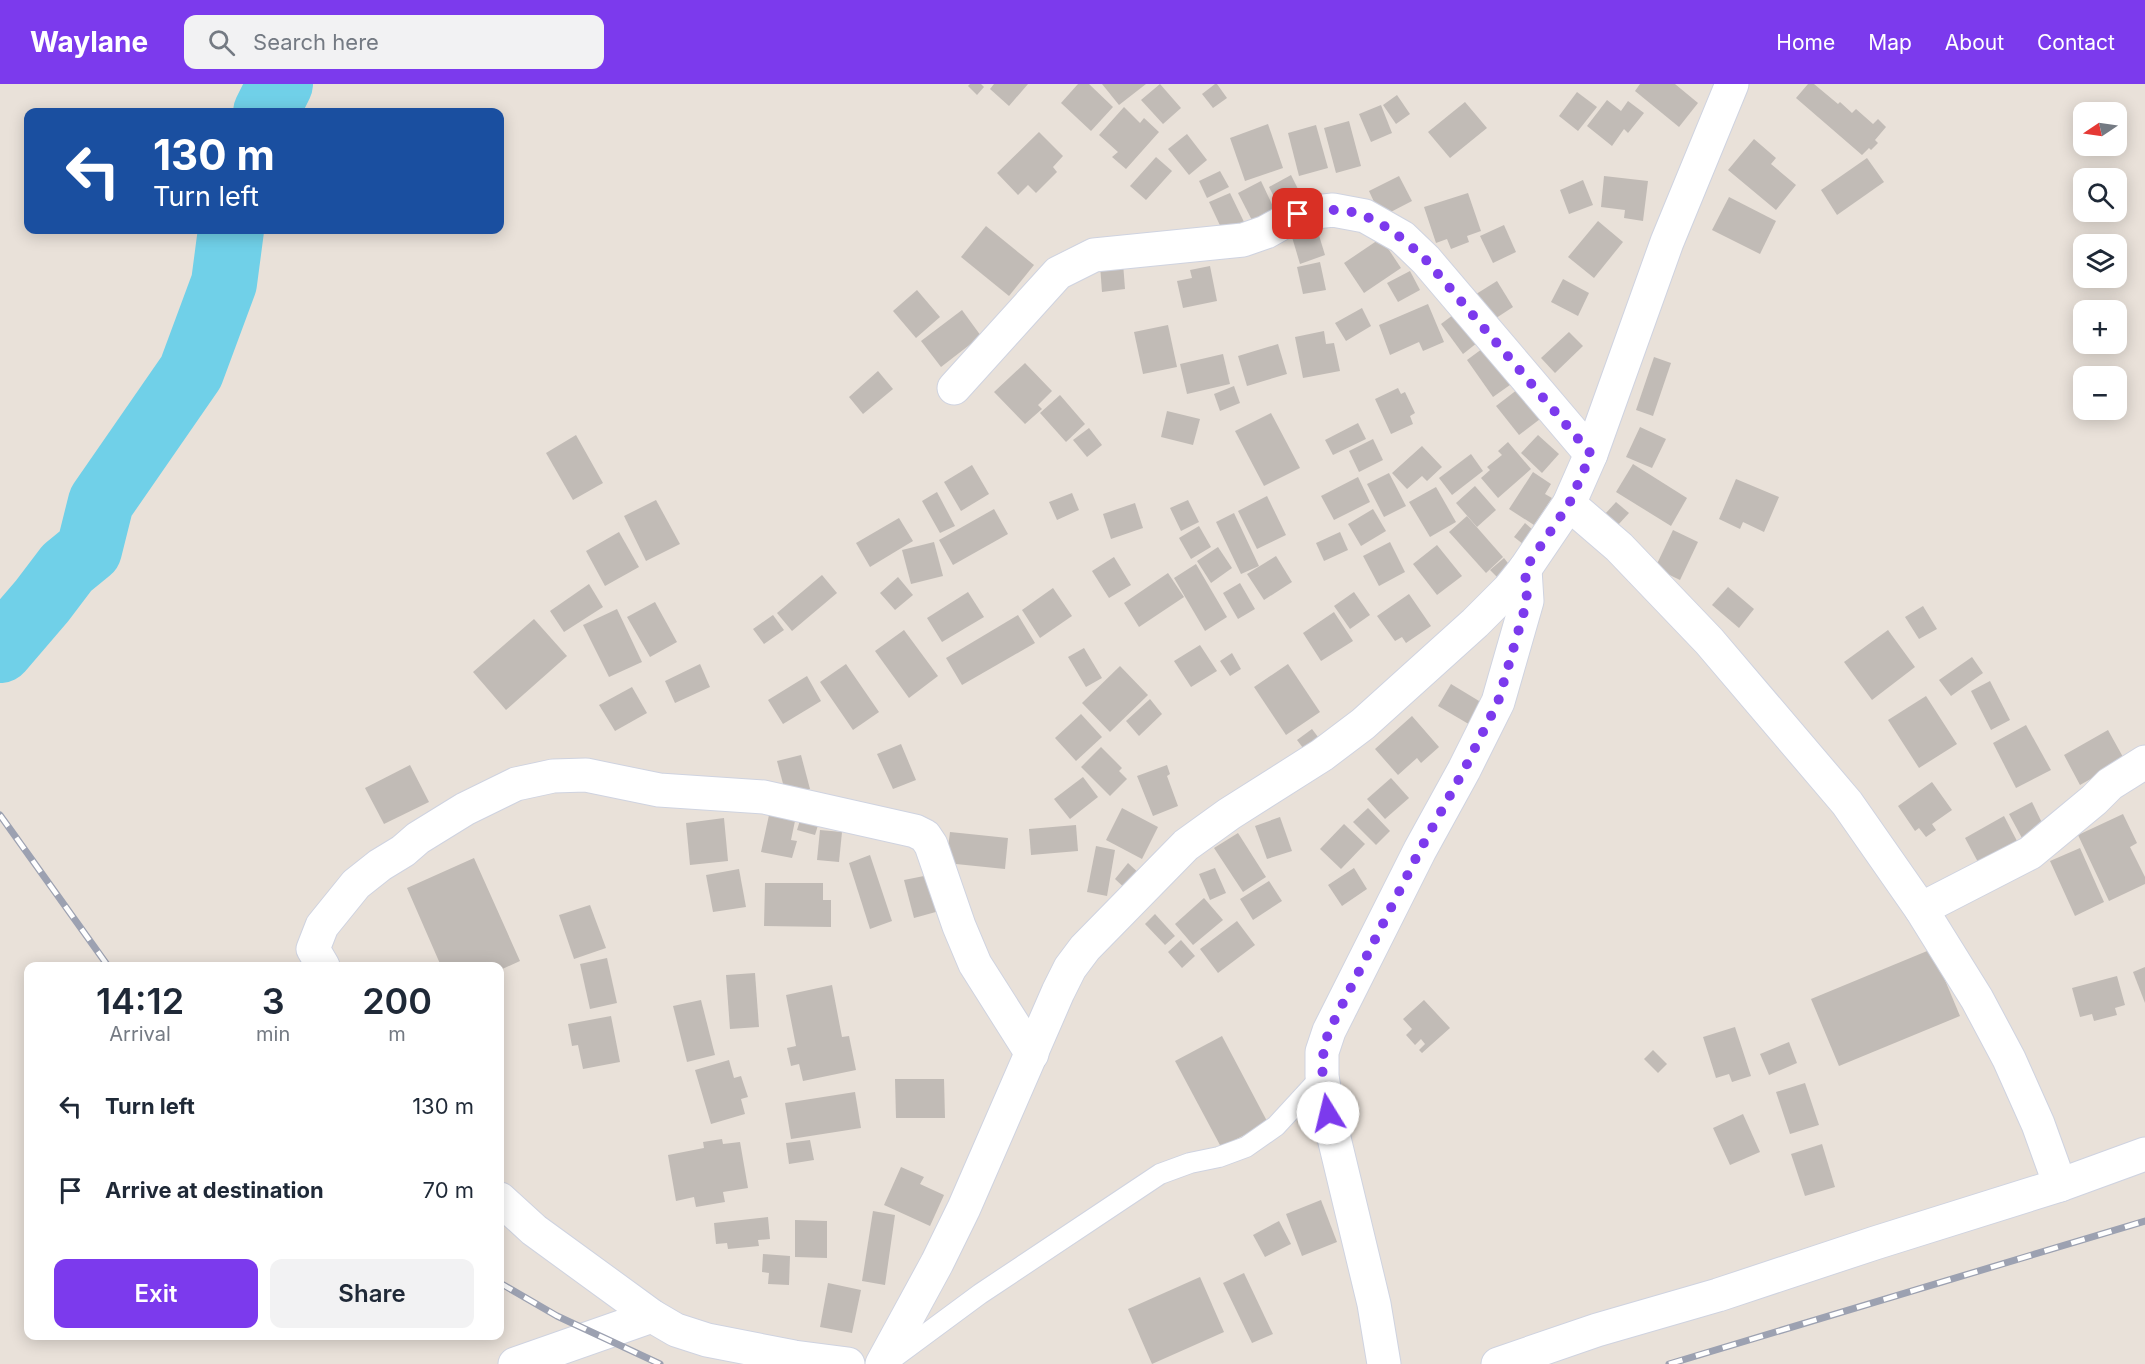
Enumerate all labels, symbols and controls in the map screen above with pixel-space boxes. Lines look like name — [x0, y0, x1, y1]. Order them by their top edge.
search box — [184, 15, 604, 69]
text: Waylane — [30, 25, 148, 59]
icon: search — [205, 26, 238, 59]
text: Search here — [253, 29, 379, 55]
text: Home — [1776, 30, 1835, 55]
text: Map — [1868, 30, 1912, 55]
text: About — [1945, 30, 2004, 55]
text: Contact — [2037, 30, 2115, 55]
north arrow — [2073, 102, 2127, 156]
map controls — [2073, 102, 2127, 420]
text: 130 m — [153, 129, 275, 180]
icon: left — [54, 132, 132, 210]
button: search — [2073, 168, 2127, 222]
text: Turn left — [153, 180, 259, 213]
pin — [1272, 188, 1323, 239]
icon: arrive — [1281, 197, 1314, 230]
button: layers — [2073, 234, 2127, 288]
button: + — [2073, 300, 2127, 354]
button: − — [2073, 366, 2127, 420]
text: 14:12 — [96, 979, 184, 1023]
text: 3 — [262, 979, 285, 1023]
text: 200 — [362, 979, 432, 1023]
text: Arrival — [109, 1022, 171, 1046]
text: min — [256, 1022, 290, 1046]
text: m — [388, 1022, 406, 1046]
position arrow — [1296, 1081, 1360, 1145]
icon: left — [54, 1090, 87, 1123]
text: Turn left — [105, 1093, 195, 1119]
text: 130 m — [412, 1093, 474, 1119]
icon: arrive — [54, 1174, 87, 1207]
text: Arrive at destination — [105, 1177, 324, 1203]
text: 70 m — [423, 1177, 474, 1203]
button: Exit — [54, 1259, 258, 1328]
button: Share — [270, 1259, 474, 1328]

